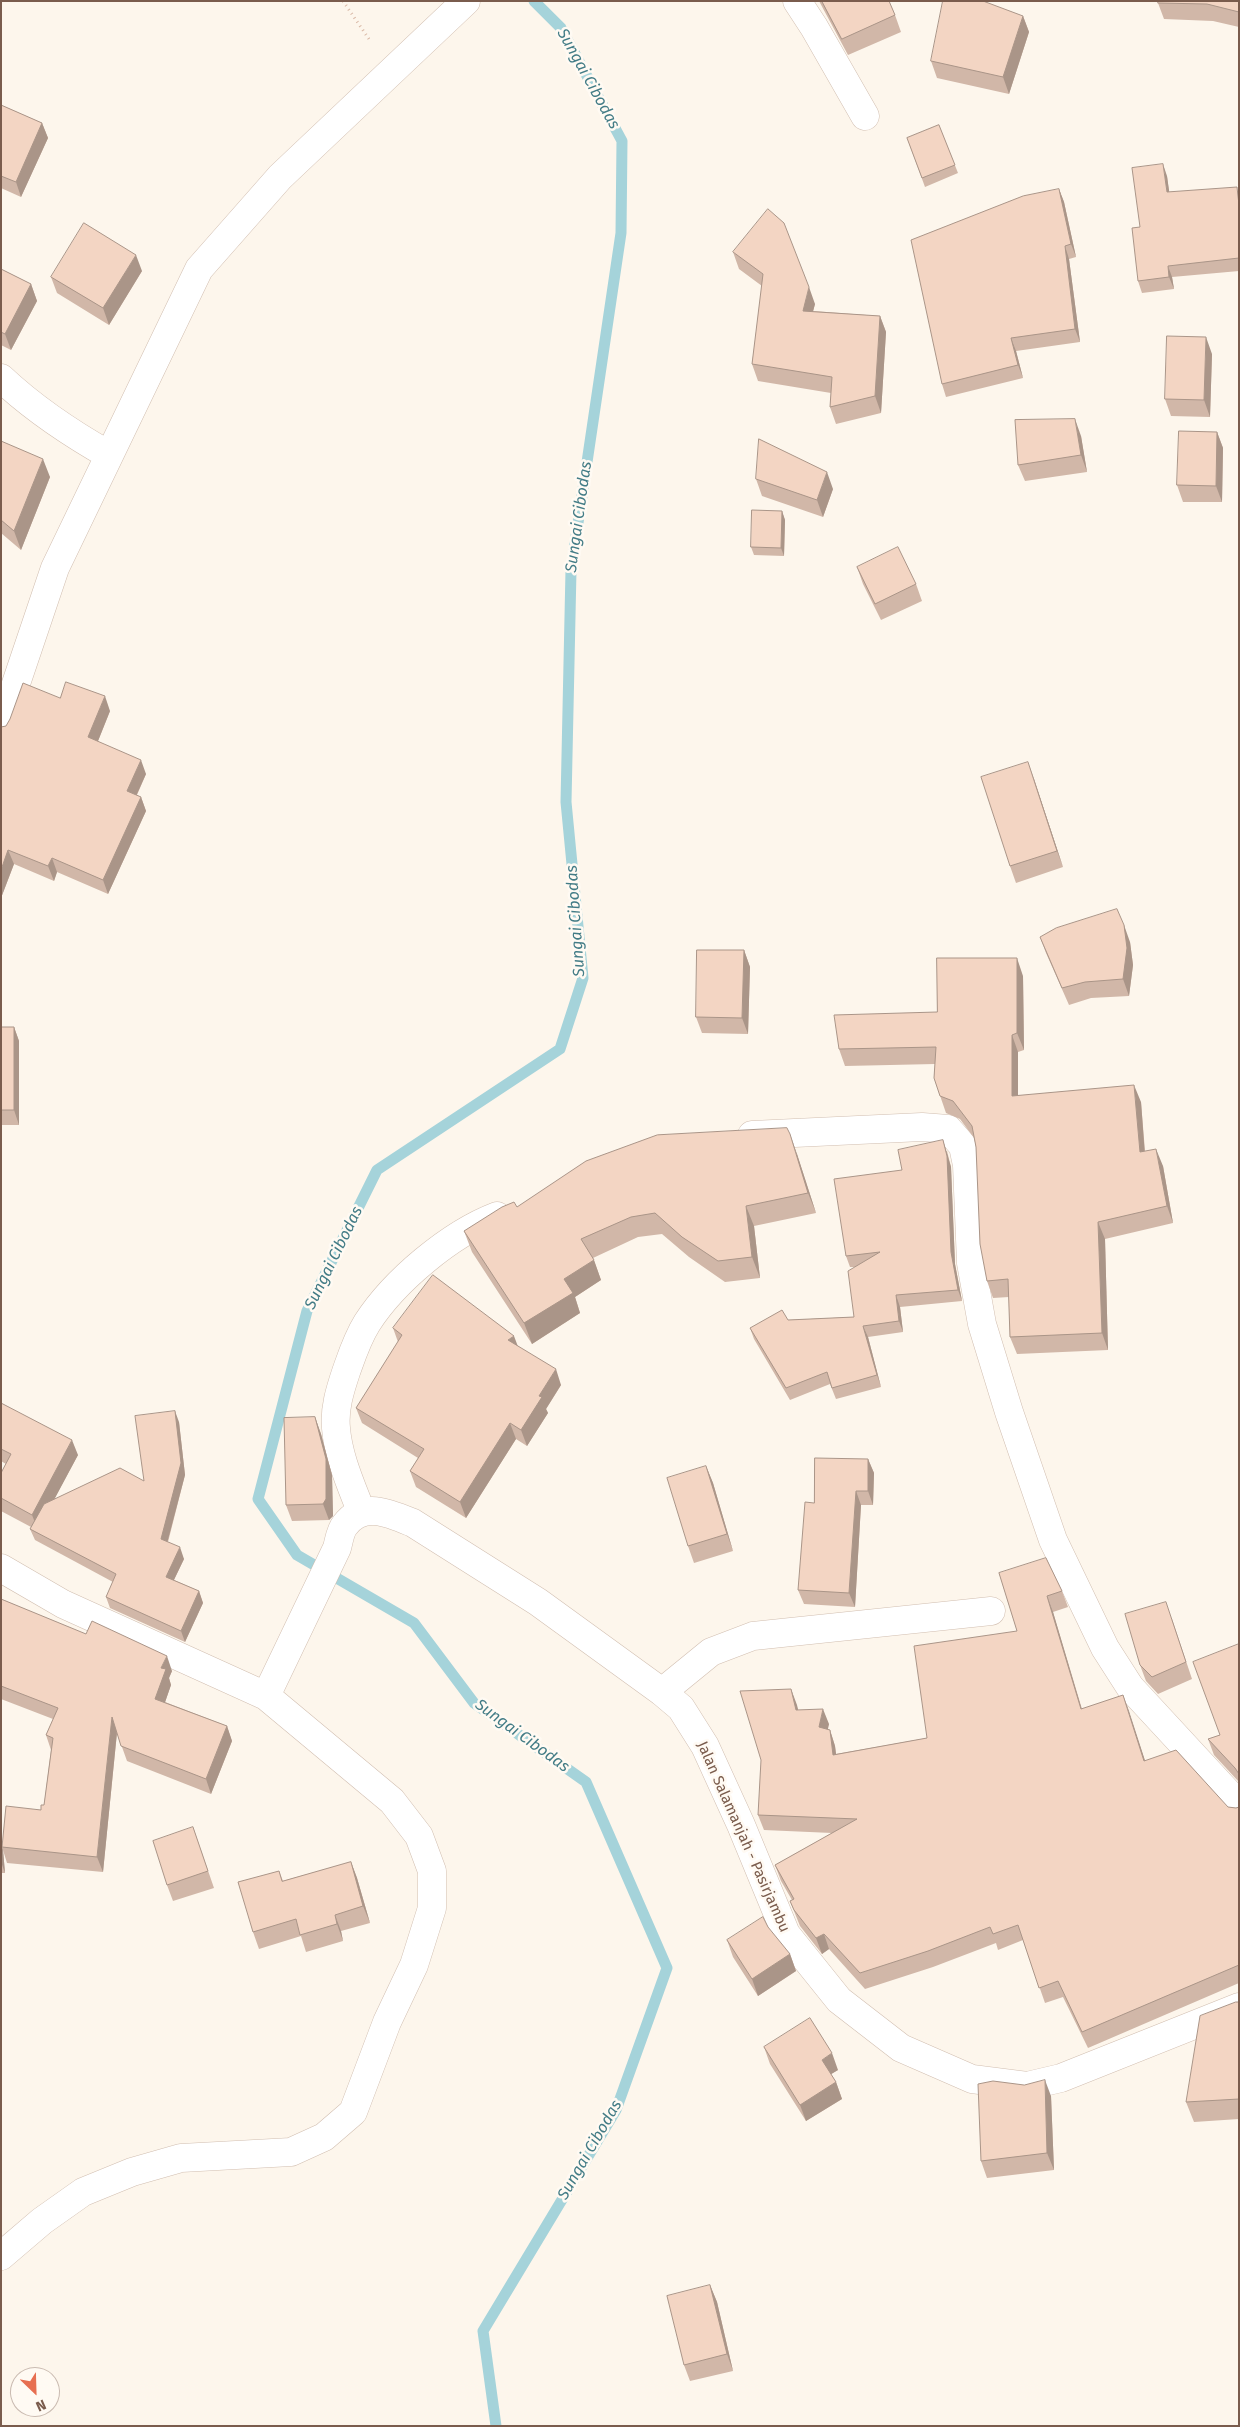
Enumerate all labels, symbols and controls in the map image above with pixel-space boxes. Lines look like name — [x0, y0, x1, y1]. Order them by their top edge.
water label: Sungai Cibodas — [552, 25, 624, 133]
water label: Sungai Cibodas — [562, 460, 596, 574]
water label: Sungai Cibodas — [563, 865, 589, 977]
water label: Sungai Cibodas — [301, 1204, 367, 1312]
water label: Sungai Cibodas — [471, 1695, 573, 1777]
street label: Jalan Salamanjah - Pasirjambu — [693, 1739, 793, 1935]
water label: Sungai Cibodas — [554, 2097, 626, 2203]
north arrow — [10, 2367, 60, 2417]
text: N — [33, 2396, 49, 2415]

